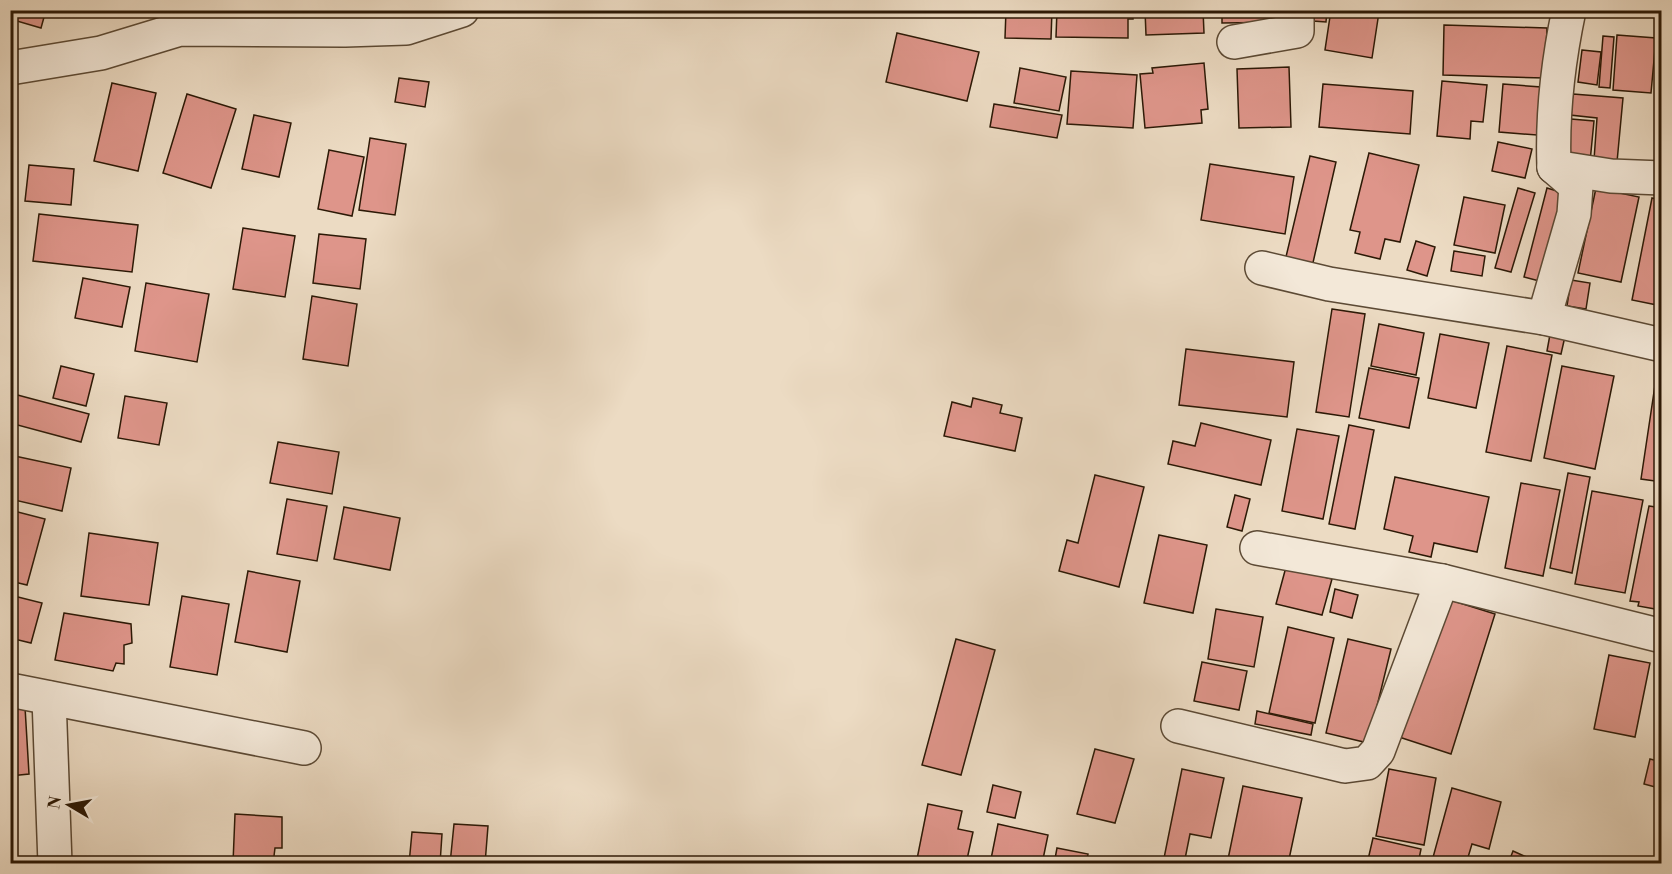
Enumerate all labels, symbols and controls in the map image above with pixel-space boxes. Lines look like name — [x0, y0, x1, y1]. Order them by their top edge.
north arrow — [39, 775, 99, 835]
text: N — [44, 794, 66, 811]

